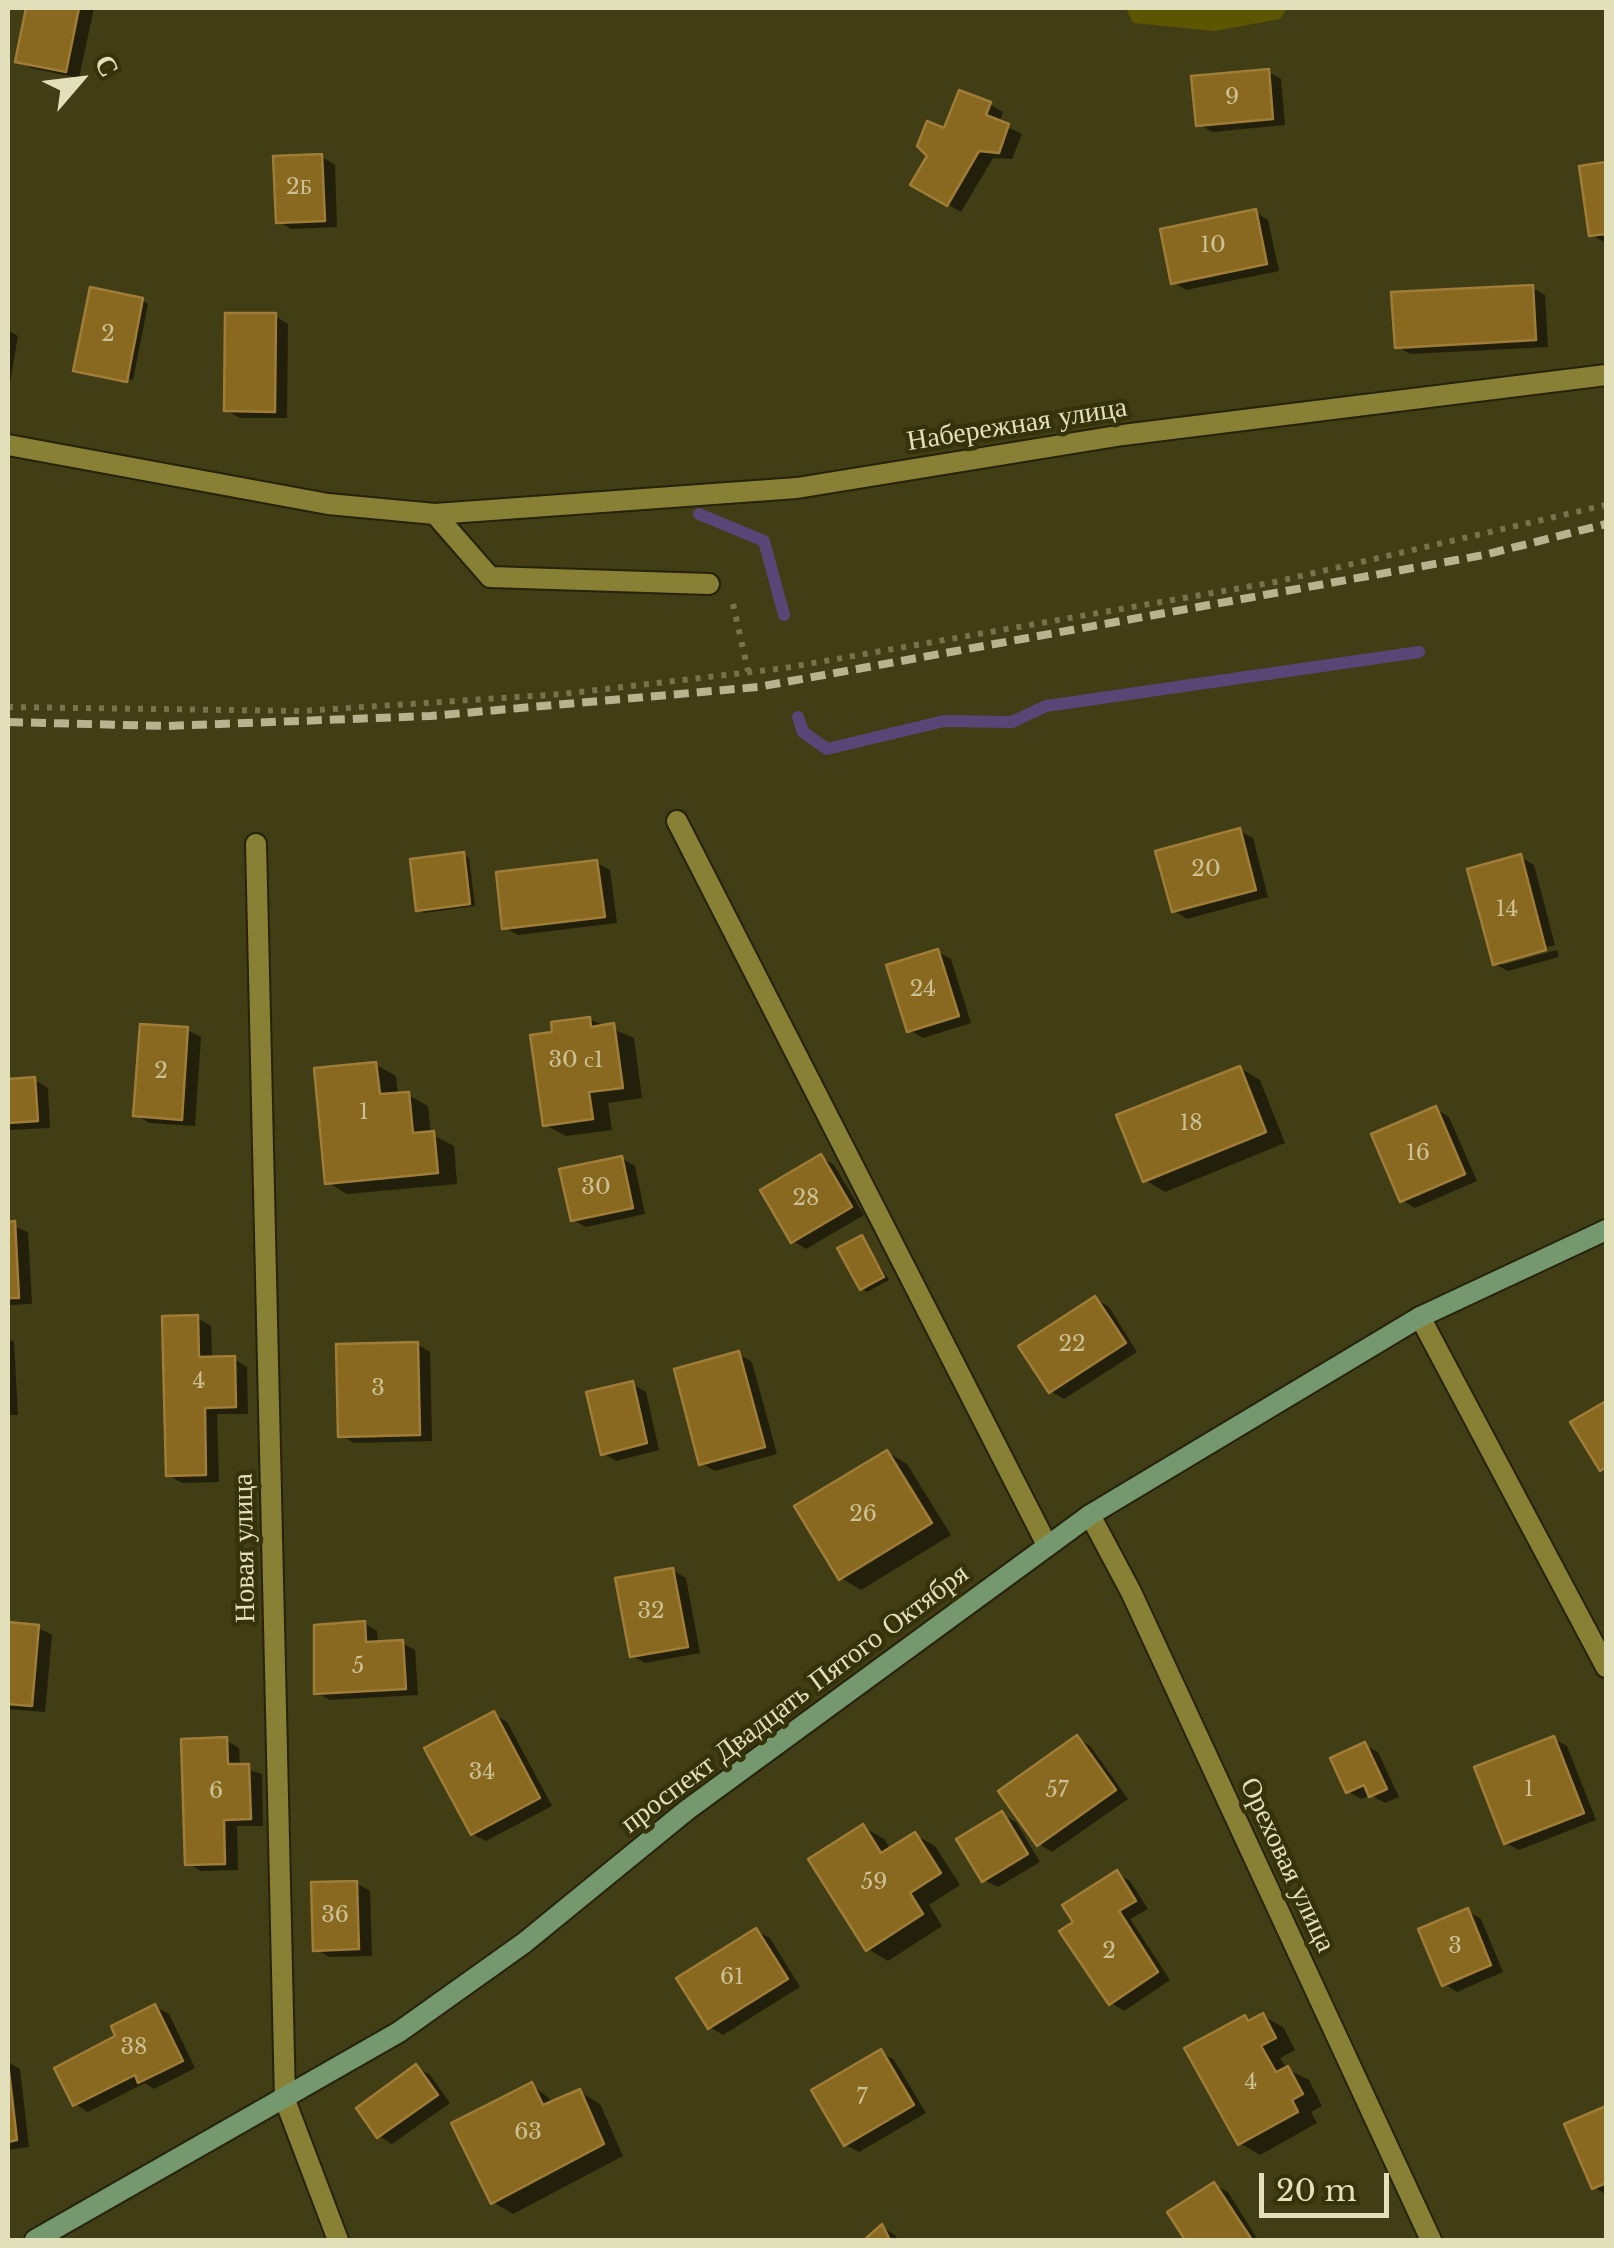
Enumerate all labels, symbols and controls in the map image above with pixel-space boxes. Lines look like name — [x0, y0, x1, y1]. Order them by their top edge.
north arrow — [30, 30, 130, 130]
text: С — [87, 49, 127, 83]
house number: 9 — [1225, 85, 1239, 111]
house number: 2Б — [286, 175, 312, 201]
house number: 10 — [1200, 233, 1226, 259]
house number: 2 — [101, 322, 115, 348]
street label: Набережная улица — [905, 391, 1129, 459]
house number: 20 — [1191, 857, 1221, 883]
house number: 14 — [1496, 897, 1518, 923]
house number: 24 — [910, 977, 936, 1003]
house number: 30 с1 — [548, 1048, 604, 1074]
house number: 2 — [154, 1059, 168, 1085]
house number: 1 — [359, 1100, 369, 1126]
house number: 18 — [1179, 1111, 1203, 1137]
house number: 16 — [1406, 1141, 1430, 1167]
house number: 30 — [581, 1175, 611, 1201]
house number: 28 — [793, 1186, 819, 1212]
house number: 22 — [1058, 1332, 1086, 1358]
house number: 4 — [193, 1369, 205, 1395]
house number: 3 — [371, 1376, 385, 1402]
street label: Новая улица — [227, 1473, 263, 1623]
house number: 26 — [849, 1502, 877, 1528]
street label: проспект Двадцать Пятого Октября — [615, 1557, 975, 1841]
house number: 32 — [637, 1599, 665, 1625]
house number: 5 — [352, 1654, 364, 1680]
house number: 34 — [469, 1760, 495, 1786]
street label: Ореховая улица — [1232, 1772, 1342, 1958]
house number: 1 — [1524, 1777, 1534, 1803]
house number: 57 — [1045, 1778, 1069, 1804]
house number: 6 — [209, 1779, 223, 1805]
house number: 59 — [861, 1870, 887, 1896]
house number: 36 — [321, 1903, 349, 1929]
house number: 3 — [1448, 1934, 1462, 1960]
house number: 2 — [1102, 1939, 1116, 1965]
house number: 61 — [720, 1965, 744, 1991]
house number: 38 — [121, 2035, 147, 2061]
house number: 4 — [1245, 2070, 1257, 2096]
house number: 7 — [856, 2085, 868, 2111]
house number: 63 — [514, 2120, 542, 2146]
scale bar — [1264, 2153, 1394, 2215]
text: 20 m — [1276, 2172, 1357, 2209]

